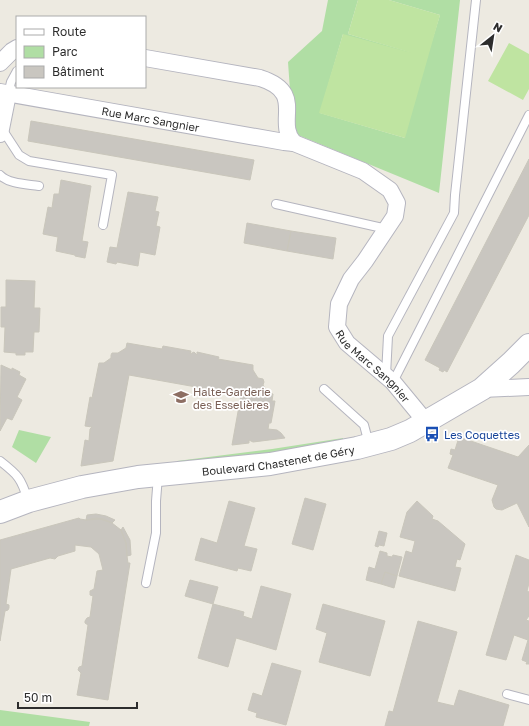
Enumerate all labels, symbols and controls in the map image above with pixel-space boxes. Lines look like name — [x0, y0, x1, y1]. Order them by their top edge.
legend — [16, 16, 146, 88]
north arrow — [473, 16, 513, 56]
text: N — [491, 19, 505, 35]
text: Route — [52, 24, 86, 39]
text: Parc — [52, 44, 78, 59]
text: Bâtiment — [52, 64, 105, 79]
street label: Rue Marc Sangnier — [101, 104, 201, 134]
street label: Rue Marc Sangnier — [334, 327, 414, 405]
place label: Halte-Garderie des Esselières — [193, 385, 271, 411]
school or university icon: Halte-Garderie des Esselières — [172, 388, 190, 406]
bus stop icon: Les Coquettes — [423, 425, 441, 443]
place label: Les Coquettes — [444, 428, 520, 441]
street label: Boulevard Chastenet de Géry — [201, 442, 356, 477]
scale bar — [18, 684, 137, 710]
text: 50 m — [24, 690, 52, 705]

